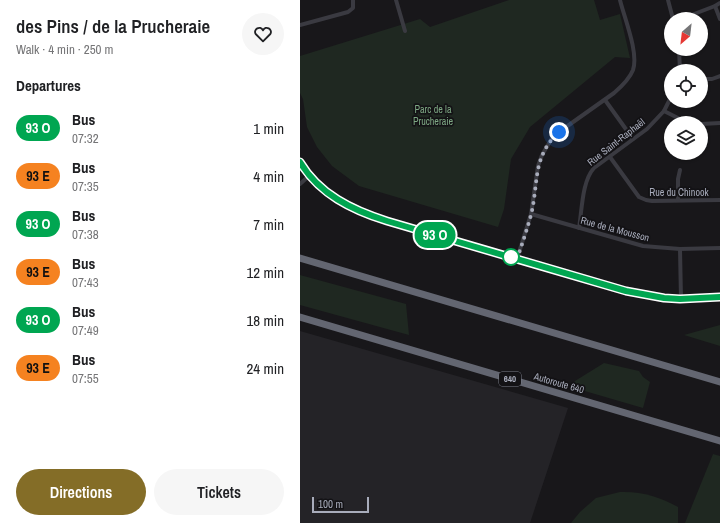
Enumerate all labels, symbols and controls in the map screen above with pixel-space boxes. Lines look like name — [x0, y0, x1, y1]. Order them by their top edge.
north arrow — [664, 12, 708, 56]
map controls — [664, 12, 708, 160]
text: des Pins / de la Prucheraie — [16, 13, 210, 39]
button: heart — [242, 13, 284, 55]
text: Walk · 4 min · 250 m — [16, 41, 113, 58]
button: locate — [664, 64, 708, 108]
text: Departures — [16, 75, 81, 96]
park label: Parc de la Prucheraie — [413, 103, 453, 128]
text: Bus — [72, 109, 95, 130]
street label: Rue Saint-Raphaël — [585, 115, 648, 169]
button: layers — [664, 116, 708, 160]
text: 1 min — [253, 118, 284, 139]
text: 93 O — [26, 119, 50, 137]
your location — [549, 122, 569, 142]
text: 07:32 — [72, 130, 99, 147]
text: Bus — [72, 157, 95, 178]
text: 4 min — [253, 166, 284, 187]
text: 93 E — [26, 167, 50, 185]
text: 07:35 — [72, 178, 99, 195]
street label: Rue du Chinook — [649, 186, 710, 199]
text: Bus — [72, 205, 95, 226]
text: 7 min — [253, 214, 284, 235]
street label: Rue de la Mousson — [579, 214, 651, 244]
text: 93 O — [26, 215, 50, 233]
line badge: 93 O — [407, 222, 463, 248]
text: 07:38 — [72, 226, 99, 243]
text: 93 O — [423, 226, 447, 244]
unlabelled marker — [502, 248, 520, 266]
text: Bus — [72, 253, 95, 274]
text: 12 min — [246, 262, 284, 283]
text: 93 E — [26, 263, 50, 281]
text: 07:43 — [72, 274, 99, 291]
text: Bus — [72, 301, 95, 322]
text: 18 min — [246, 310, 284, 331]
text: 93 O — [26, 311, 50, 329]
text: 07:49 — [72, 322, 99, 339]
text: Bus — [72, 349, 95, 370]
text: 24 min — [246, 358, 284, 379]
text: 93 E — [26, 359, 50, 377]
street label: Autoroute 640 — [531, 369, 586, 396]
text: 07:55 — [72, 370, 99, 387]
road number: 640 — [499, 372, 521, 386]
button: Directions — [16, 469, 146, 515]
button: Tickets — [154, 469, 284, 515]
scale bar — [312, 495, 369, 514]
text: 100 m — [318, 497, 343, 511]

